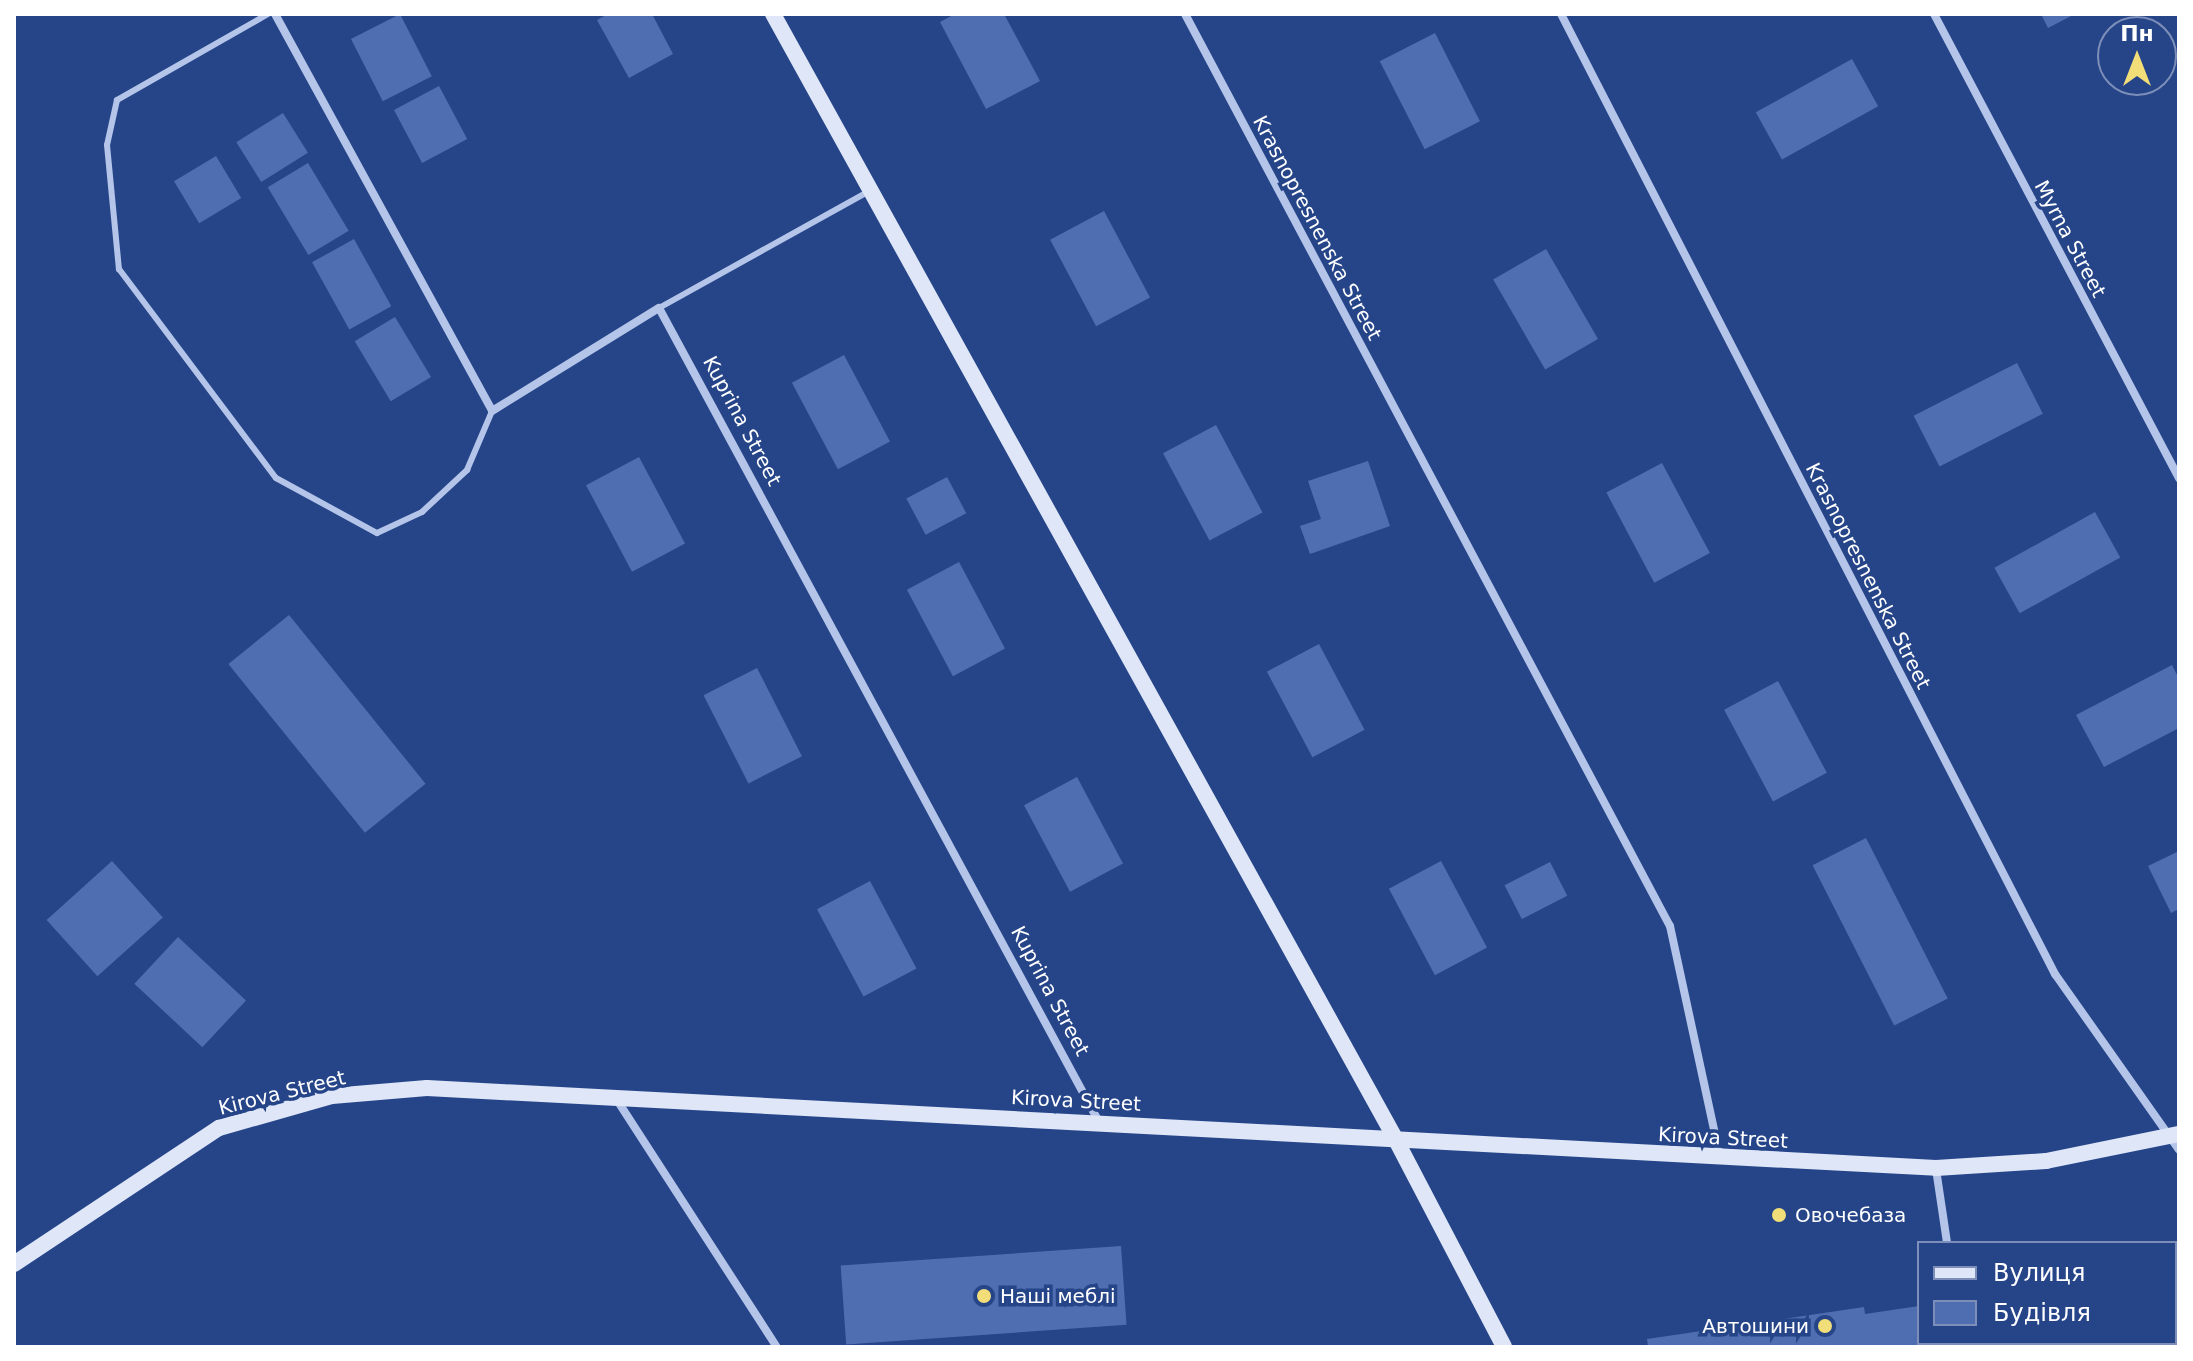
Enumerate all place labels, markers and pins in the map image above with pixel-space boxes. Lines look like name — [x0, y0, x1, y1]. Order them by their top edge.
place label: Овочебаза — [1795, 1203, 1906, 1227]
marker: Овочебаза — [1770, 1206, 1788, 1224]
place label: Наші меблі — [1000, 1284, 1116, 1308]
marker: Наші меблі — [975, 1287, 993, 1305]
place label: Автошини — [1702, 1314, 1809, 1338]
marker: Автошини — [1816, 1317, 1834, 1335]

